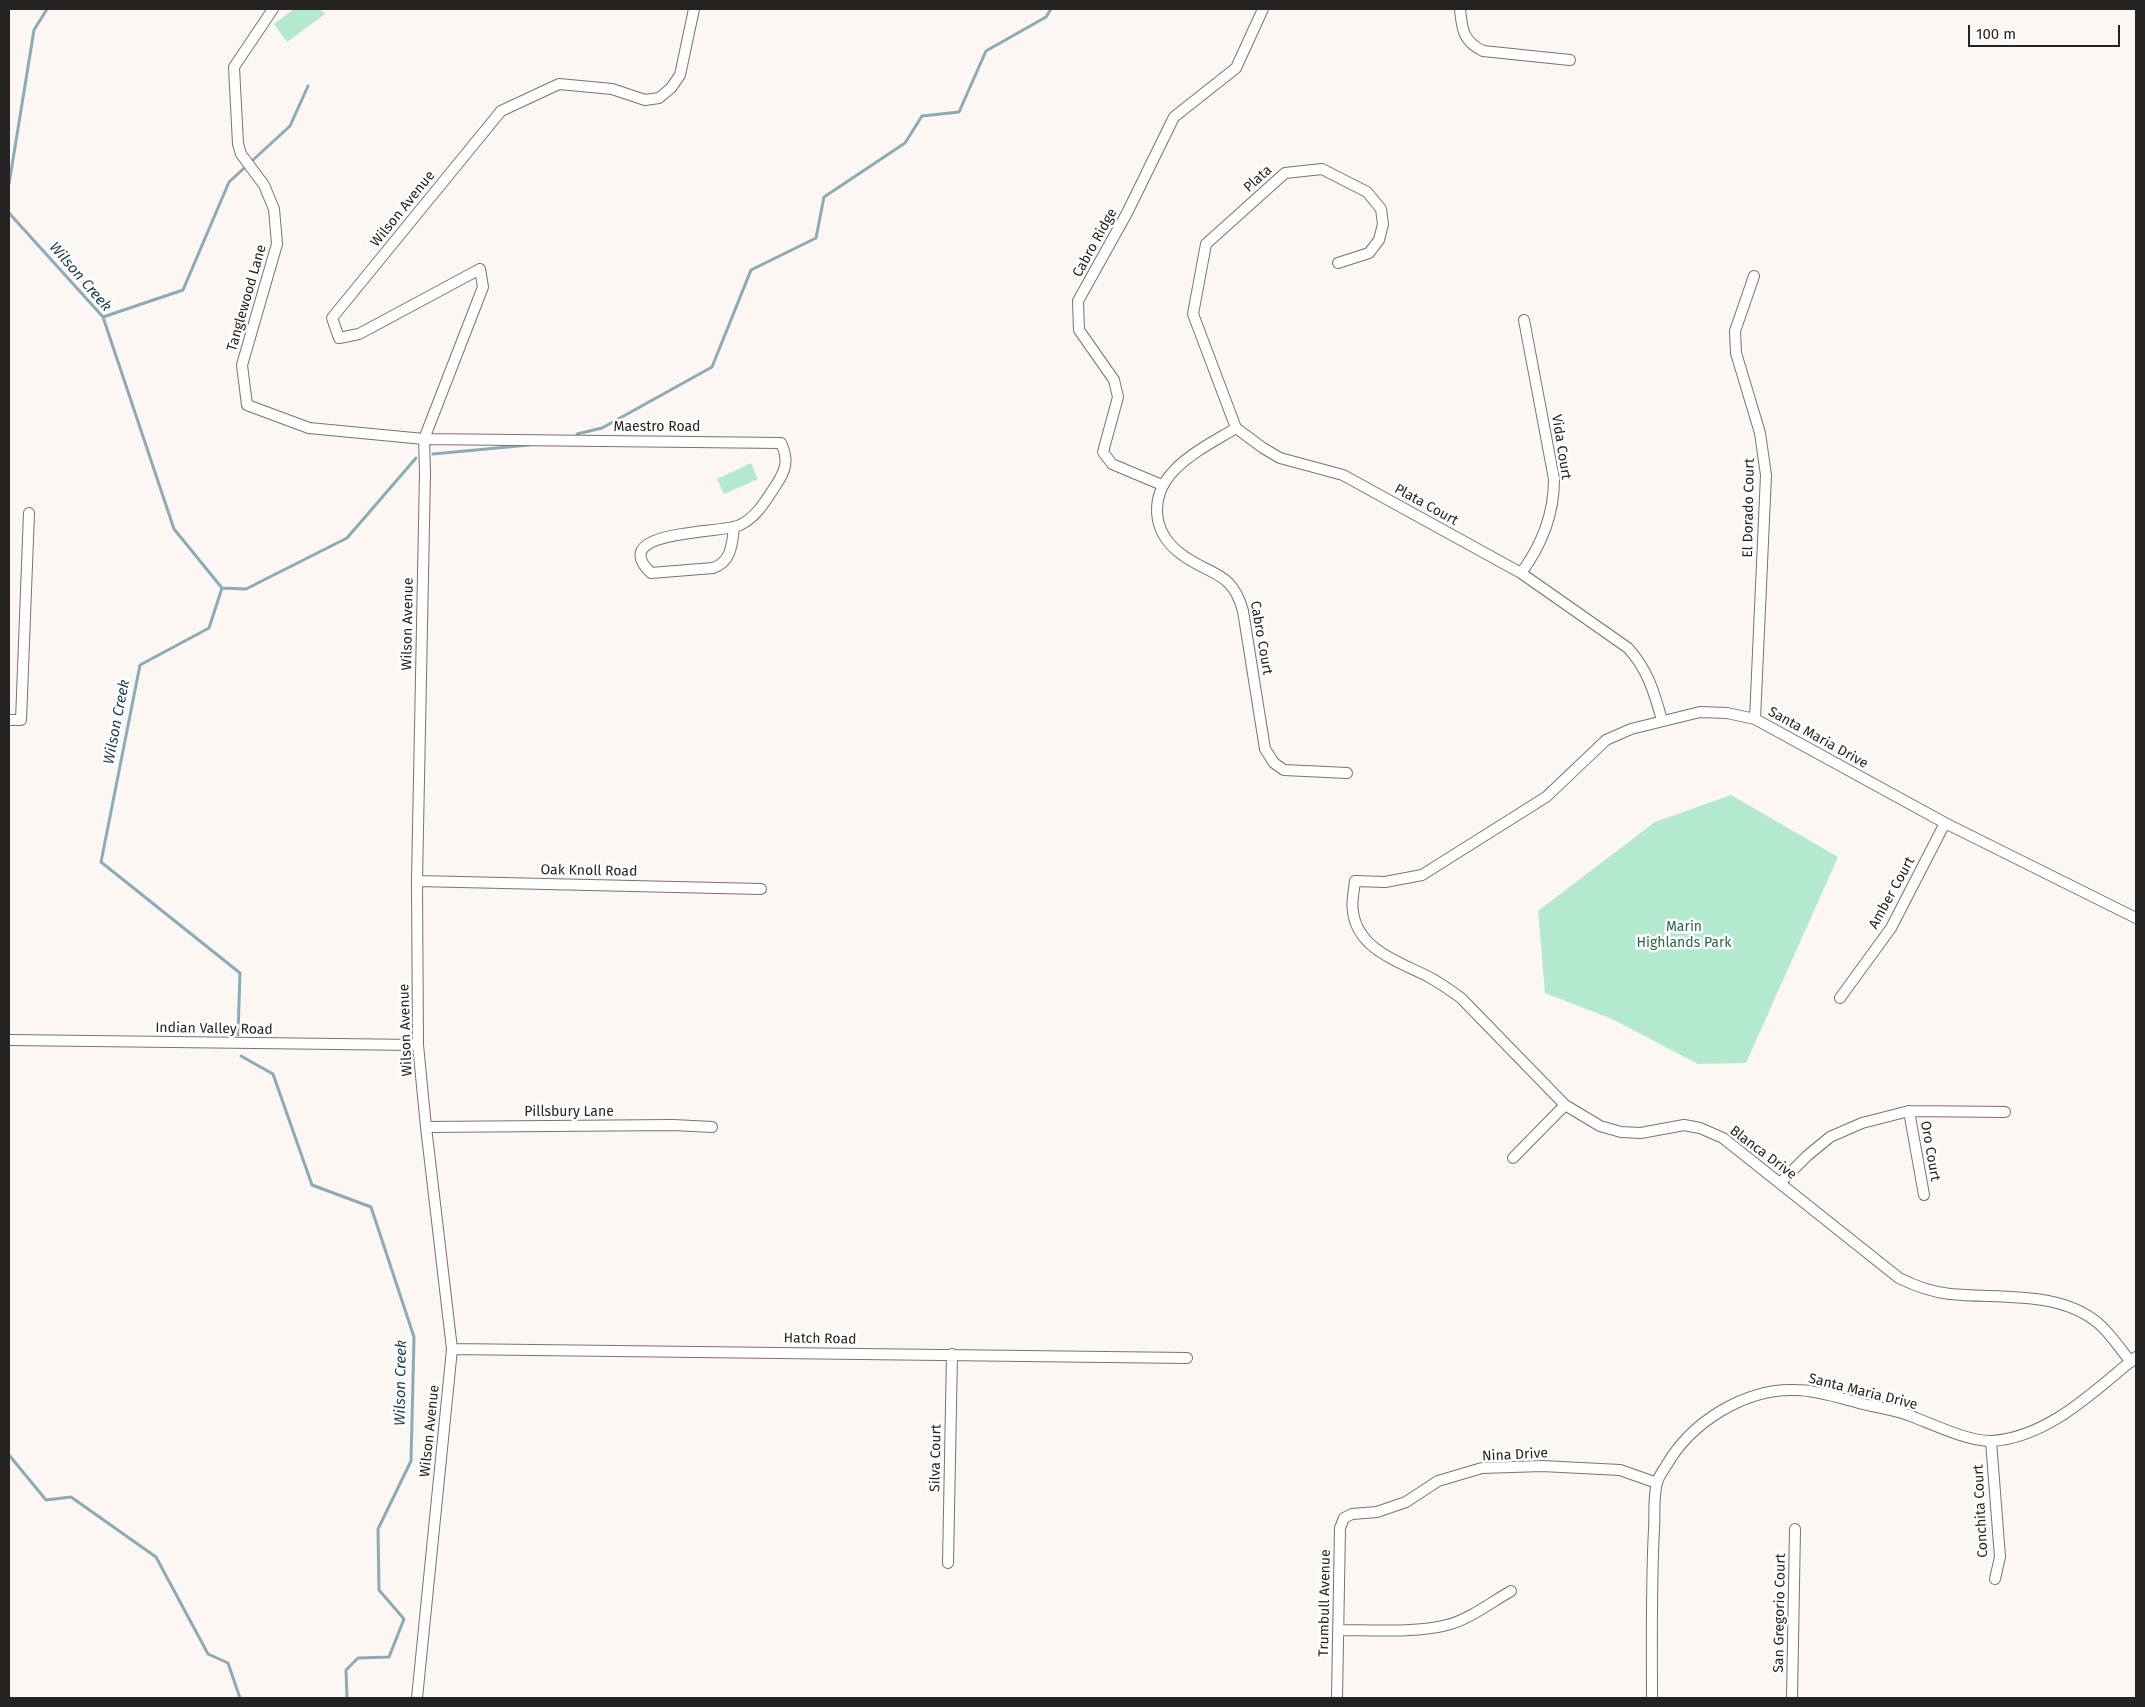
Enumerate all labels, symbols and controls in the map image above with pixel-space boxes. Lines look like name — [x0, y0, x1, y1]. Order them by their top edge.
scale bar — [1970, 15, 2122, 47]
text: 100 m — [1976, 25, 2016, 43]
street label: Plata — [1240, 162, 1276, 196]
street label: Wilson Avenue — [367, 168, 439, 250]
street label: Cabro Ridge — [1069, 206, 1121, 280]
water label: Wilson Creek — [45, 239, 115, 315]
street label: Tanglewood Lane — [224, 243, 270, 353]
street label: Vida Court — [1548, 413, 1574, 481]
street label: Maestro Road — [614, 419, 700, 435]
street label: El Dorado Court — [1740, 458, 1758, 558]
street label: Plata Court — [1391, 481, 1461, 529]
street label: Wilson Avenue — [399, 578, 417, 670]
street label: Cabro Court — [1246, 600, 1276, 676]
water label: Wilson Creek — [100, 678, 134, 766]
street label: Santa Maria Drive — [1765, 704, 1871, 772]
street label: Amber Court — [1865, 854, 1919, 932]
street label: Oak Knoll Road — [540, 862, 638, 880]
park label: Marin Highlands Park — [1637, 919, 1731, 952]
street label: Wilson Avenue — [396, 983, 416, 1077]
street label: Indian Valley Road — [155, 1020, 273, 1038]
street label: Pillsbury Lane — [524, 1104, 614, 1120]
street label: Oro Court — [1916, 1120, 1944, 1182]
street label: Blanca Drive — [1726, 1122, 1800, 1184]
street label: Hatch Road — [783, 1330, 857, 1348]
water label: Wilson Creek — [391, 1340, 411, 1426]
street label: Santa Maria Drive — [1807, 1370, 1919, 1414]
street label: Wilson Avenue — [417, 1384, 443, 1478]
street label: Silva Court — [927, 1424, 945, 1492]
street label: Nina Drive — [1482, 1445, 1548, 1465]
street label: Conchita Court — [1970, 1464, 1992, 1558]
street label: Trumbull Avenue — [1316, 1549, 1334, 1657]
street label: San Gregorio Court — [1771, 1553, 1789, 1673]

